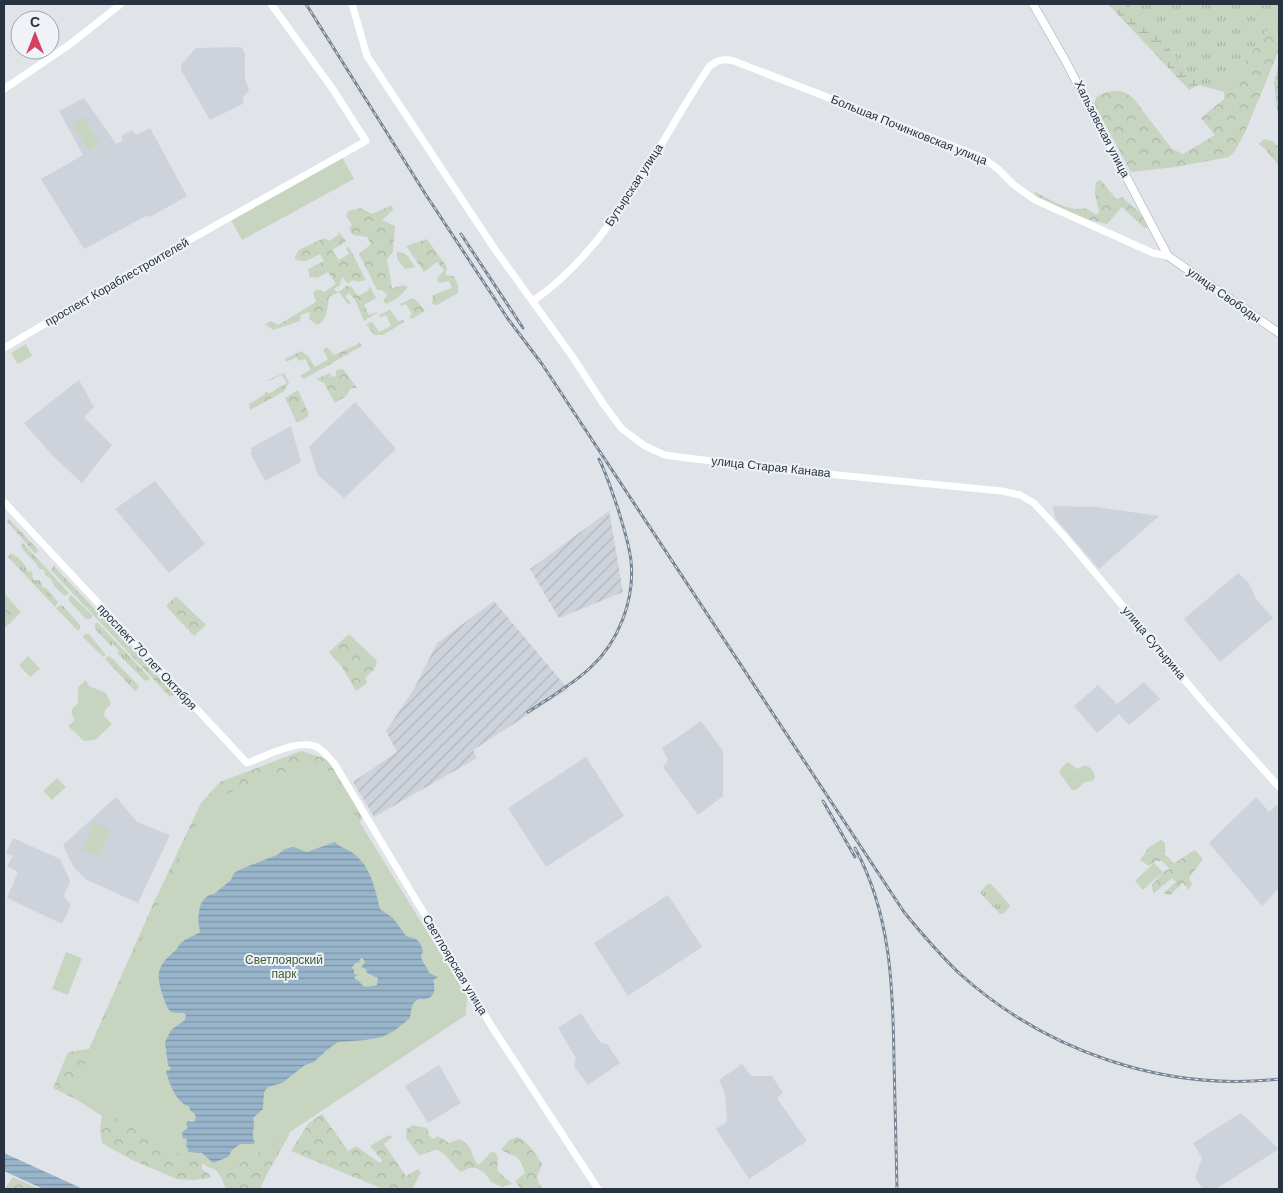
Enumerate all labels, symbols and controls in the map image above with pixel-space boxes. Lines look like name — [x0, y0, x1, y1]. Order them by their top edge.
north arrow — [10, 10, 60, 60]
text: С — [30, 13, 40, 31]
street label: Хальзовская улица — [1071, 78, 1134, 181]
street label: Большая Починковская улица — [828, 91, 990, 169]
street label: Бутырская улица — [601, 140, 667, 229]
street label: проспект Кораблестроителей — [42, 234, 192, 330]
street label: улица Свободы — [1184, 264, 1264, 326]
street label: улица Старая Канава — [711, 453, 832, 481]
street label: проспект 70 лет Октября — [94, 601, 200, 713]
street label: улица Сутырина — [1118, 603, 1190, 683]
street label: Светлоярская улица — [419, 912, 491, 1018]
park label: Светлоярский парк — [245, 952, 323, 982]

